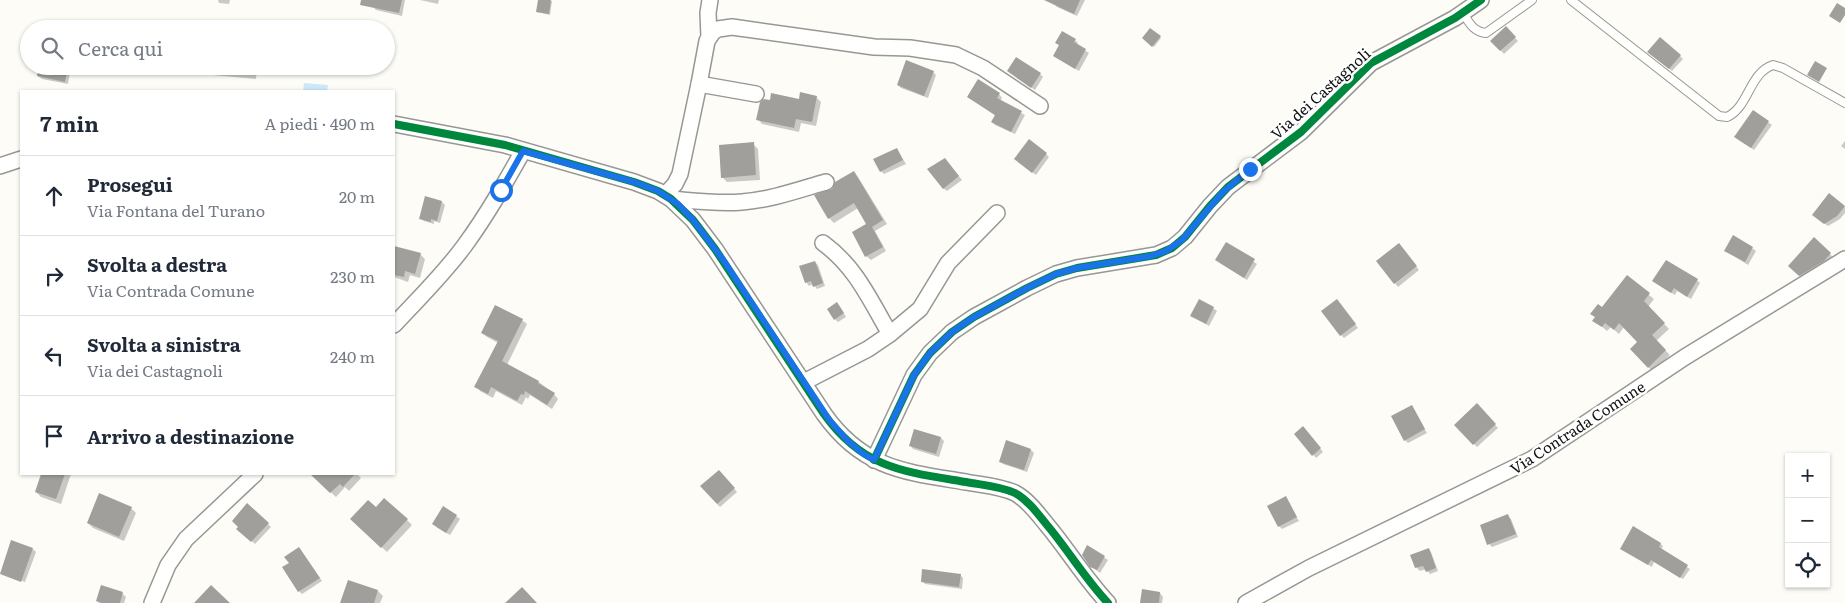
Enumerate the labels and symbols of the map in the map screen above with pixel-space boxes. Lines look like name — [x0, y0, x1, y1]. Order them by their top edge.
street label: Via dei Castagnoli — [1265, 42, 1375, 144]
route end — [1239, 158, 1262, 181]
route start — [490, 179, 513, 202]
street label: Via Contrada Comune — [1505, 374, 1649, 479]

